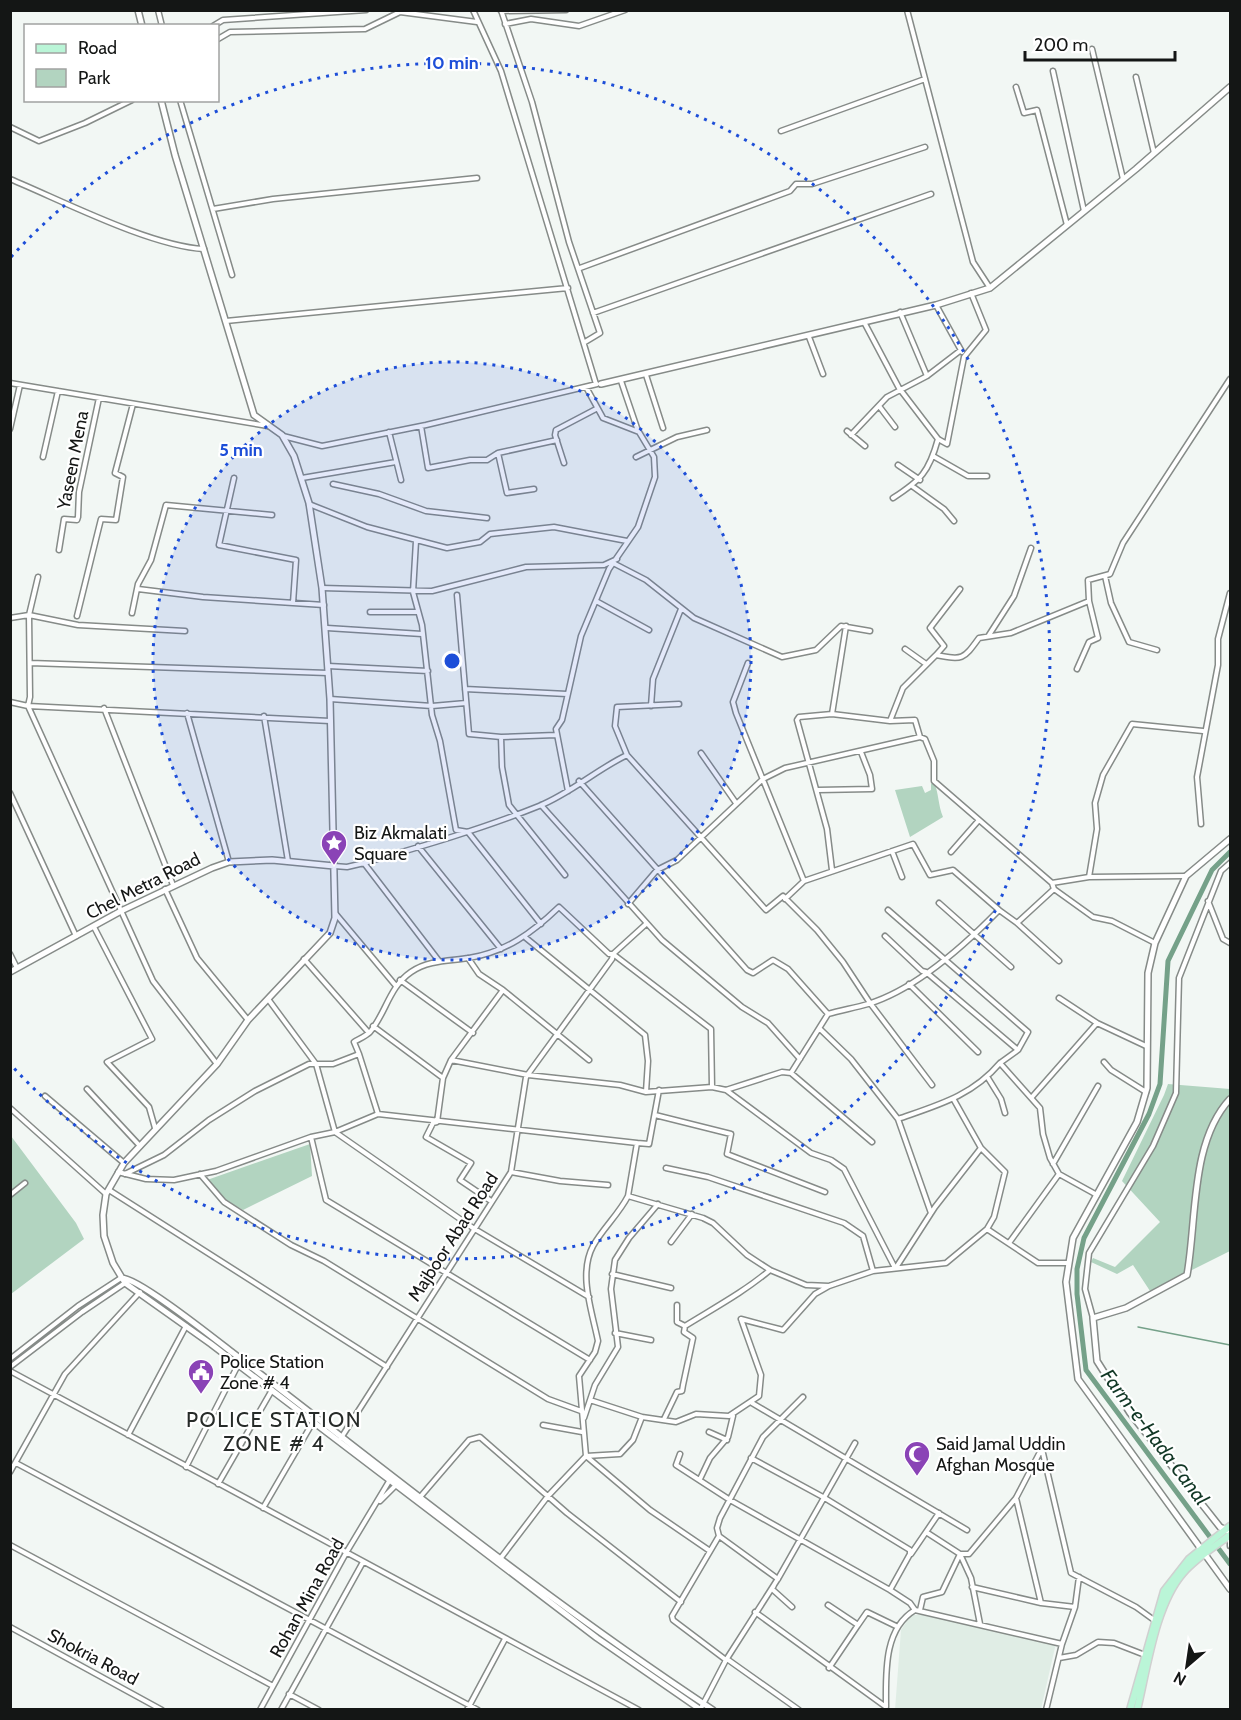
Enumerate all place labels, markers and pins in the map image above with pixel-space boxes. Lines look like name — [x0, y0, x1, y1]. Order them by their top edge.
centre of rings — [442, 651, 462, 671]
place label: Biz Akmalati Square — [354, 822, 447, 865]
place icon: Biz Akmalati Square — [319, 828, 349, 866]
place label: Police Station Zone # 4 — [220, 1351, 324, 1394]
public building icon: Police Station Zone # 4 — [186, 1357, 216, 1395]
place label: Said Jamal Uddin Afghan Mosque — [936, 1433, 1065, 1476]
mosque icon: Said Jamal Uddin Afghan Mosque — [902, 1439, 932, 1477]

